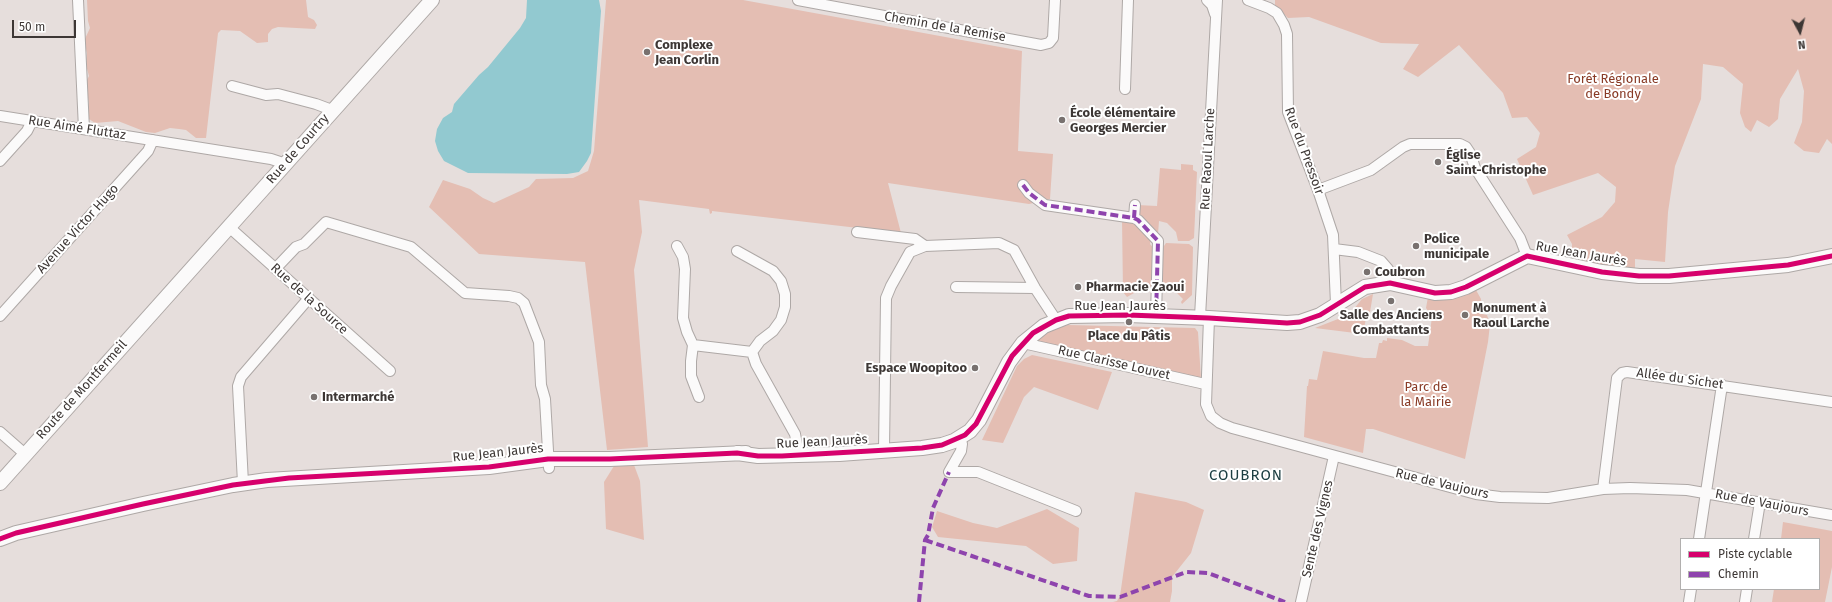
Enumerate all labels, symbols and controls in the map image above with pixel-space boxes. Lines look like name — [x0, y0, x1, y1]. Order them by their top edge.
street label: Chemin de la Remise — [883, 9, 1007, 45]
scale bar — [14, 12, 78, 38]
north arrow — [1780, 12, 1820, 52]
text: 50 m — [19, 20, 45, 34]
place label: Complexe Jean Corlin — [655, 37, 719, 68]
text: N — [1797, 38, 1806, 51]
marker: Complexe Jean Corlin — [642, 47, 652, 57]
park label: Forêt Régionale de Bondy — [1567, 71, 1659, 102]
place label: École élémentaire Georges Mercier — [1070, 105, 1176, 136]
street label: Rue du Pressoir — [1281, 105, 1327, 197]
street label: Rue Raoul Larche — [1198, 108, 1218, 210]
street label: Rue de Courtry — [263, 111, 333, 187]
street label: Rue Aimé Fluttaz — [27, 113, 127, 143]
marker: École élémentaire Georges Mercier — [1057, 115, 1067, 125]
place label: Église Saint-Christophe — [1446, 147, 1546, 178]
marker: Église Saint-Christophe — [1433, 157, 1443, 167]
street label: Avenue Victor Hugo — [34, 181, 122, 277]
place label: Police municipale — [1424, 231, 1489, 262]
street label: Rue Jean Jaurès — [1535, 238, 1627, 270]
marker: Police municipale — [1411, 241, 1421, 251]
street label: Rue de la Source — [267, 260, 351, 338]
place label: Coubron — [1375, 264, 1425, 280]
marker: Coubron — [1362, 267, 1372, 277]
place label: Pharmacie Zaoui — [1086, 279, 1184, 295]
marker: Pharmacie Zaoui — [1073, 282, 1083, 292]
marker: Salle des Anciens Combattants — [1386, 296, 1396, 306]
street label: Rue Jean Jaurès — [1074, 298, 1166, 314]
place label: Monument à Raoul Larche — [1473, 300, 1549, 331]
place label: Salle des Anciens Combattants — [1340, 307, 1442, 338]
marker: Monument à Raoul Larche — [1460, 310, 1470, 320]
marker: Place du Pâtis — [1124, 317, 1134, 327]
place label: Place du Pâtis — [1088, 328, 1170, 344]
street label: Route de Montfermeil — [33, 337, 131, 443]
street label: Rue Clarisse Louvet — [1056, 343, 1172, 383]
place label: Espace Woopitoo — [866, 360, 967, 376]
marker: Espace Woopitoo — [970, 363, 980, 373]
street label: Allée du Sichet — [1635, 365, 1725, 393]
park label: Parc de la Mairie — [1401, 379, 1451, 410]
place label: Intermarché — [322, 389, 394, 405]
marker: Intermarché — [309, 392, 319, 402]
street label: Rue Jean Jaurès — [776, 432, 868, 452]
street label: Rue Jean Jaurès — [452, 440, 544, 466]
street label: Rue de Vaujours — [1394, 466, 1490, 502]
district label: COUBRON — [1209, 467, 1283, 485]
street label: Sente des Vignes — [1299, 479, 1337, 579]
street label: Rue de Vaujours — [1714, 486, 1810, 520]
legend — [1680, 538, 1820, 590]
text: Piste cyclable — [1718, 547, 1792, 561]
text: Chemin — [1718, 567, 1759, 581]

